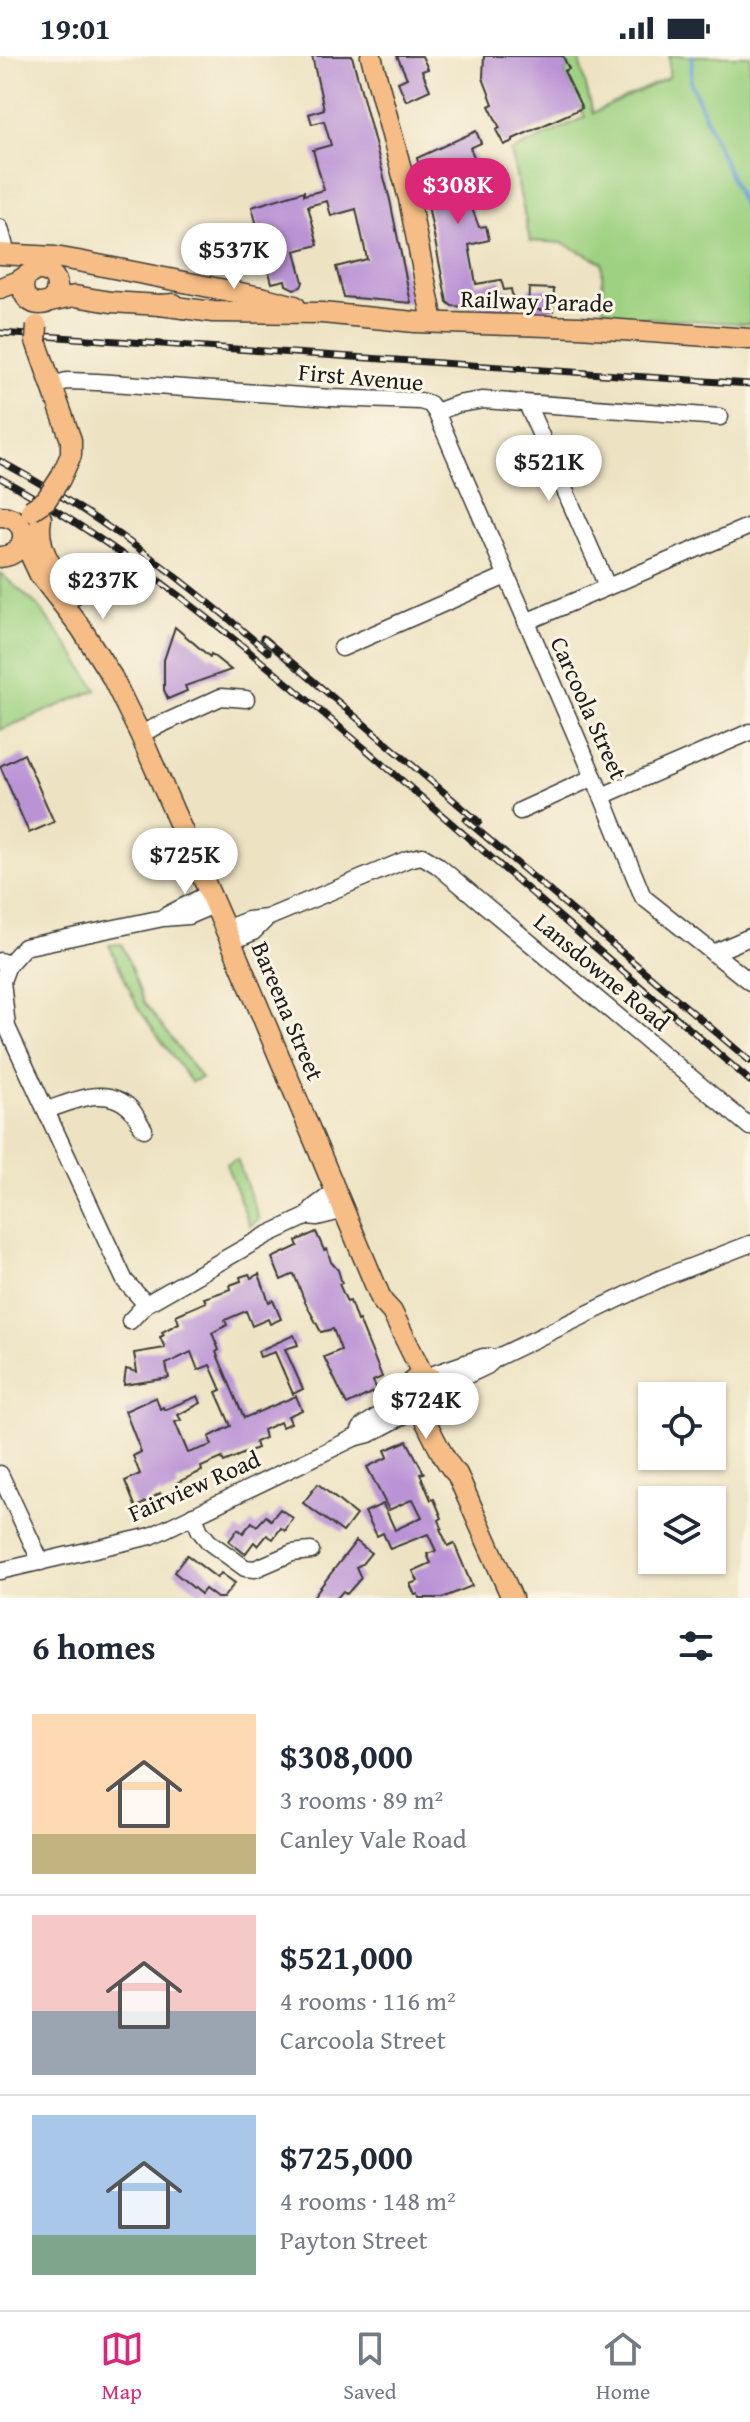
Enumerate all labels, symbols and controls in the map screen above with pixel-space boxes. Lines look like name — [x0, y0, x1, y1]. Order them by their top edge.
text: 19:01 — [40, 6, 111, 50]
pin: $308K — [402, 158, 514, 226]
text: $308K — [423, 164, 493, 203]
pin: $537K — [178, 223, 290, 291]
text: $537K — [199, 229, 269, 268]
street label: Railway Parade — [460, 281, 614, 321]
street label: First Avenue — [297, 354, 425, 400]
pin: $521K — [493, 435, 605, 503]
text: $521K — [514, 441, 584, 480]
pin: $237K — [47, 553, 159, 621]
text: $237K — [68, 559, 138, 598]
street label: Carcoola Street — [542, 631, 636, 786]
pin: $725K — [129, 828, 241, 896]
text: $725K — [150, 834, 220, 873]
street label: Lansdowne Road — [526, 905, 678, 1040]
street label: Bareena Street — [243, 936, 333, 1086]
pin: $724K — [370, 1373, 482, 1441]
text: $724K — [391, 1379, 461, 1418]
map controls — [638, 1382, 726, 1574]
button: locate — [638, 1382, 726, 1470]
street label: Fairview Road — [122, 1441, 266, 1531]
button: layers — [638, 1486, 726, 1574]
text: 6 homes — [32, 1622, 156, 1671]
icon: filters — [674, 1624, 718, 1668]
text: $308,000 — [280, 1731, 413, 1780]
icon: home — [96, 1746, 192, 1842]
text: 3 rooms · 89 m² — [280, 1780, 443, 1819]
text: Canley Vale Road — [280, 1819, 467, 1858]
text: $521,000 — [280, 1932, 413, 1981]
icon: home — [96, 1947, 192, 2043]
text: 4 rooms · 116 m² — [280, 1981, 456, 2020]
text: Carcoola Street — [280, 2020, 446, 2059]
text: $725,000 — [280, 2132, 413, 2181]
icon: home — [96, 2147, 192, 2243]
text: 4 rooms · 148 m² — [280, 2181, 456, 2220]
text: Payton Street — [280, 2220, 428, 2259]
tab: Map — [100, 2327, 144, 2407]
tab: Saved — [343, 2327, 397, 2407]
tab: Home — [596, 2327, 650, 2407]

